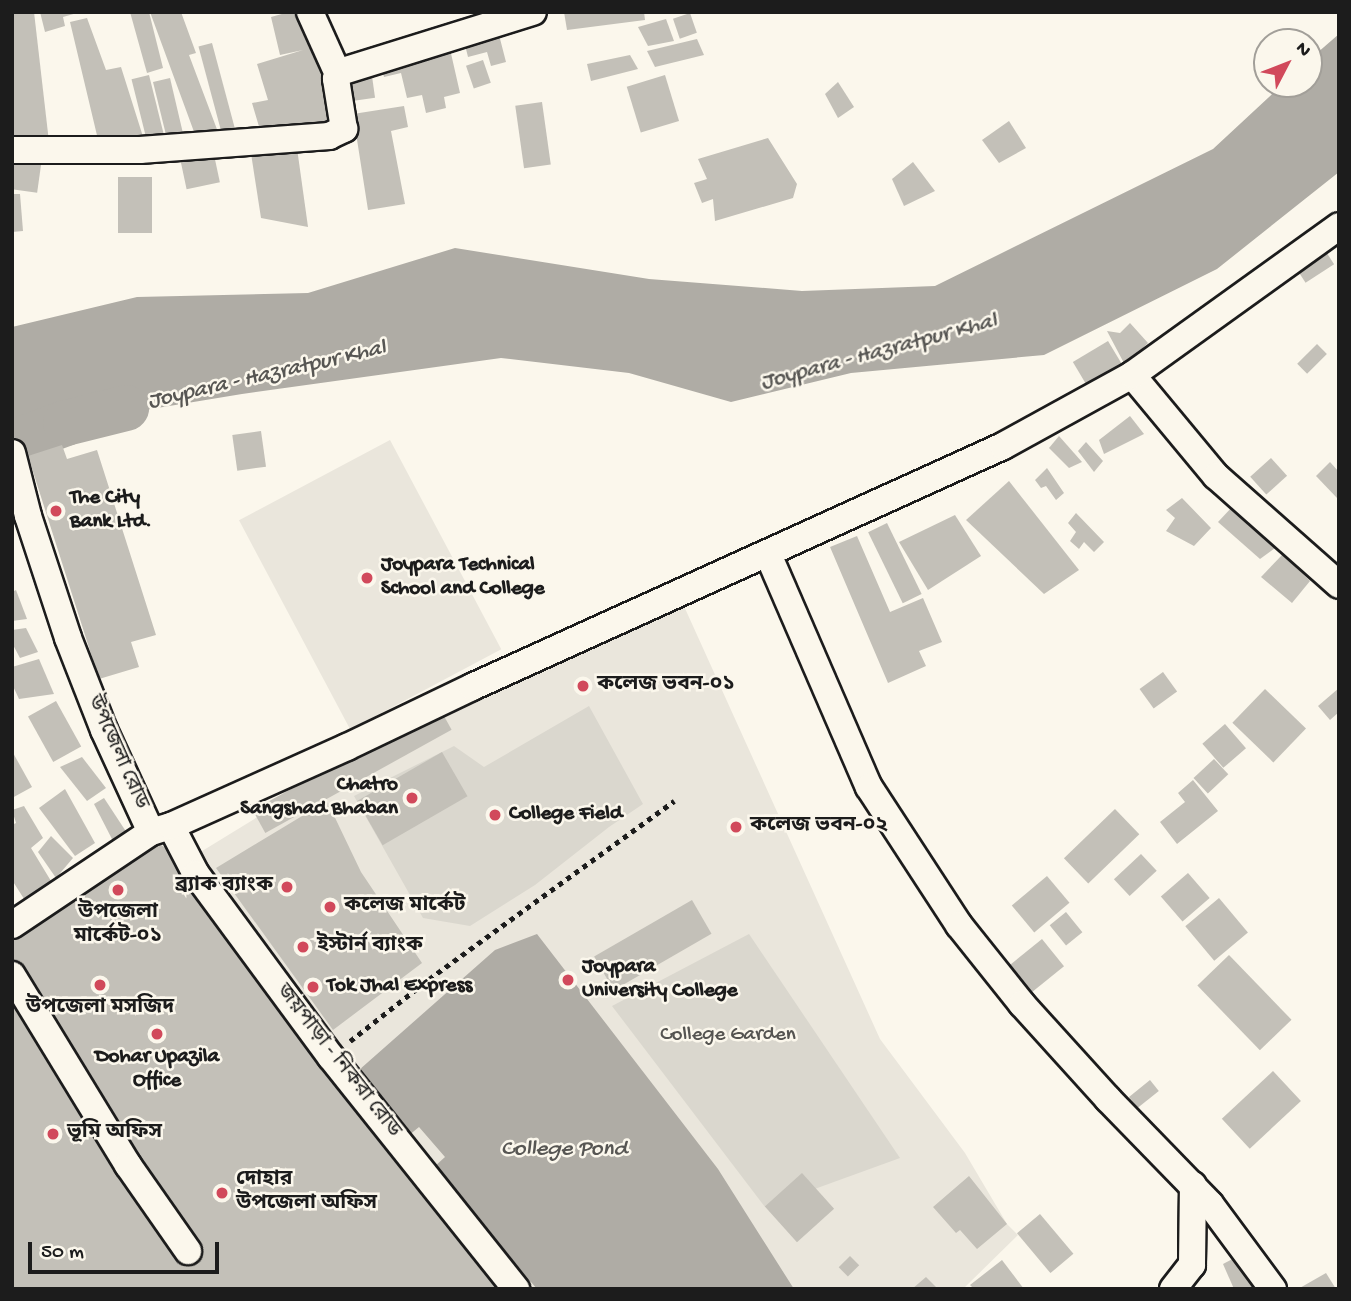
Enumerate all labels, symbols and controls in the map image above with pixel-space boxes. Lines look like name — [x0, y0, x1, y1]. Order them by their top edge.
north arrow — [1253, 28, 1323, 98]
text: N — [1290, 38, 1315, 62]
water label: Joypara - Hazratpur Khal — [758, 308, 1000, 398]
water label: Joypara - Hazratpur Khal — [145, 335, 389, 417]
place label: The City Bank Ltd. — [70, 486, 152, 536]
marker: The City Bank Ltd. — [48, 503, 64, 519]
place label: Joypara Technical School and College — [381, 553, 545, 603]
marker: Joypara Technical School and College — [359, 570, 375, 586]
place label: কলেজ ভবন-০১ — [597, 673, 735, 699]
marker: কলেজ ভবন-০১ — [575, 678, 591, 694]
street label: উপজেলা রোড — [80, 692, 152, 814]
place label: Chatro Sangshad Bhaban — [240, 773, 398, 823]
marker: Chatro Sangshad Bhaban — [404, 790, 420, 806]
place label: College Field — [509, 802, 622, 828]
marker: College Field — [487, 807, 503, 823]
place label: কলেজ ভবন-০২ — [750, 814, 888, 840]
marker: কলেজ ভবন-০২ — [728, 819, 744, 835]
place label: ব্র্যাক ব্যাংক — [176, 874, 273, 900]
marker: ব্র্যাক ব্যাংক — [279, 879, 295, 895]
marker: উপজেলা মার্কেট-০১ — [110, 882, 126, 898]
place label: কলেজ মার্কেট — [344, 894, 466, 920]
marker: কলেজ মার্কেট — [322, 899, 338, 915]
place label: উপজেলা মার্কেট-০১ — [74, 901, 162, 951]
place label: ইস্টার্ন ব্যাংক — [317, 934, 423, 960]
marker: ইস্টার্ন ব্যাংক — [295, 939, 311, 955]
place label: Joypara University College — [582, 955, 738, 1005]
marker: Joypara University College — [560, 972, 576, 988]
place label: Tok Jhal Express — [327, 974, 472, 1000]
marker: উপজেলা মসজিদ — [92, 977, 108, 993]
marker: Tok Jhal Express — [305, 979, 321, 995]
street label: জয়পাড়া - নিকরা রোড — [269, 980, 405, 1144]
place label: উপজেলা মসজিদ — [26, 996, 174, 1022]
park label: College Garden — [660, 1023, 796, 1049]
marker: Dohar Upazila Office — [149, 1026, 165, 1042]
place label: Dohar Upazila Office — [95, 1045, 219, 1095]
place label: ভূমি অফিস — [67, 1121, 162, 1147]
marker: ভূমি অফিস — [45, 1126, 61, 1142]
water label: College Pond — [501, 1136, 627, 1164]
place label: দোহার উপজেলা অফিস — [236, 1168, 377, 1218]
marker: দোহার উপজেলা অফিস — [214, 1185, 230, 1201]
scale bar — [32, 1228, 222, 1272]
text: 50 m — [41, 1241, 84, 1266]

